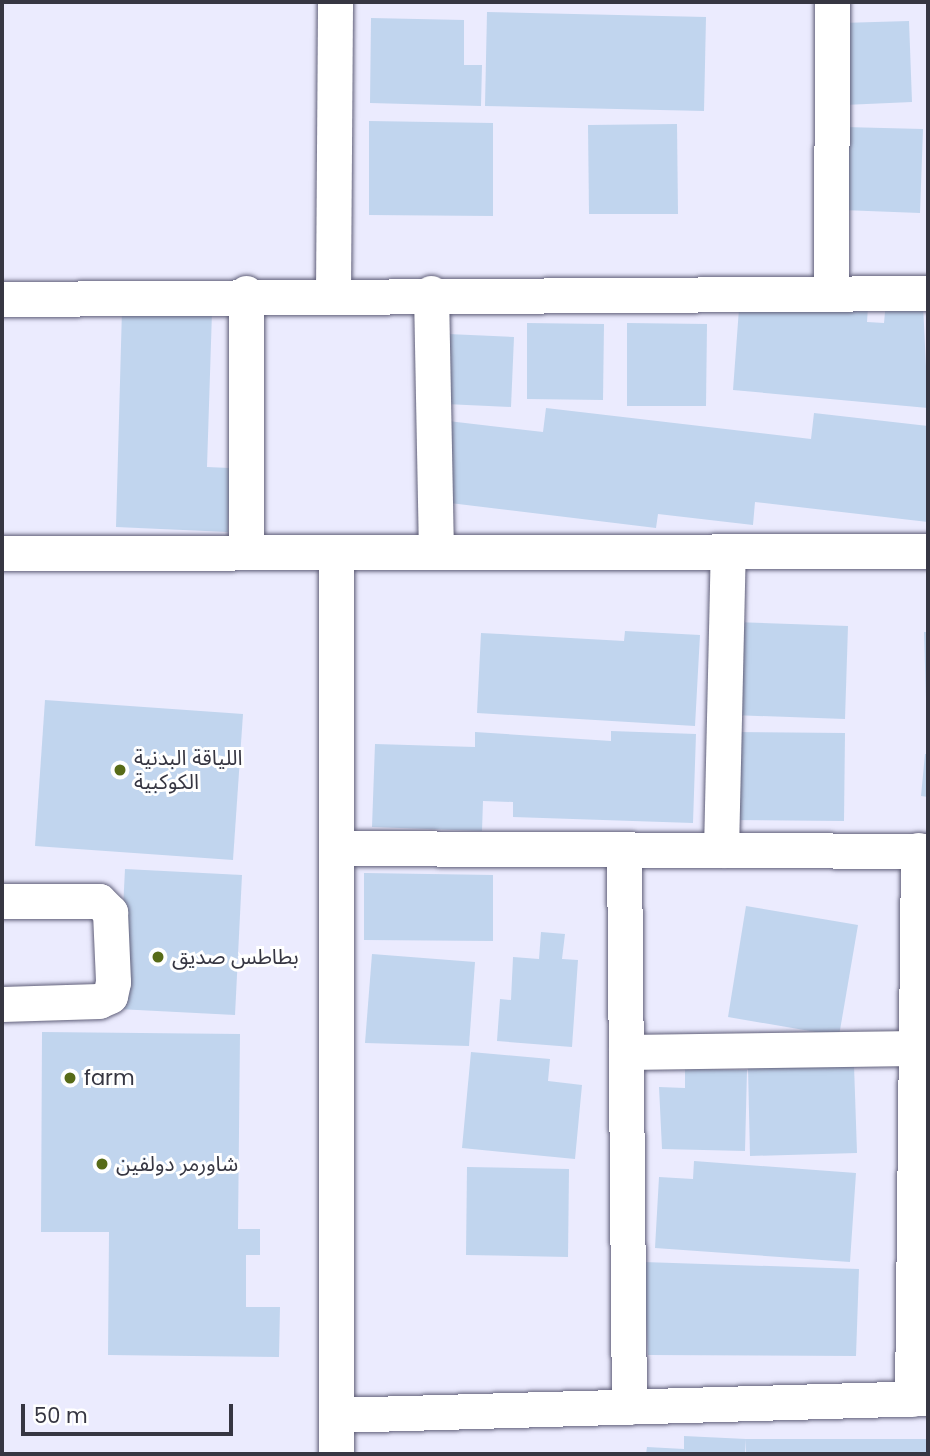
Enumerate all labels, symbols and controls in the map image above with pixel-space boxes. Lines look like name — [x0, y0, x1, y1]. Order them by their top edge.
place label: اللياقة البدنية الكوكبية — [134, 745, 242, 795]
marker: اللياقة البدنية الكوكبية — [112, 762, 128, 778]
place label: بطاطس صديق — [172, 944, 299, 970]
marker: بطاطس صديق — [150, 949, 166, 965]
place label: farm — [84, 1065, 135, 1091]
marker: farm — [62, 1070, 78, 1086]
place label: شاورمر دولفين — [116, 1151, 238, 1177]
marker: شاورمر دولفين — [94, 1156, 110, 1172]
scale bar — [24, 1390, 236, 1434]
text: 50 m — [34, 1401, 88, 1430]

